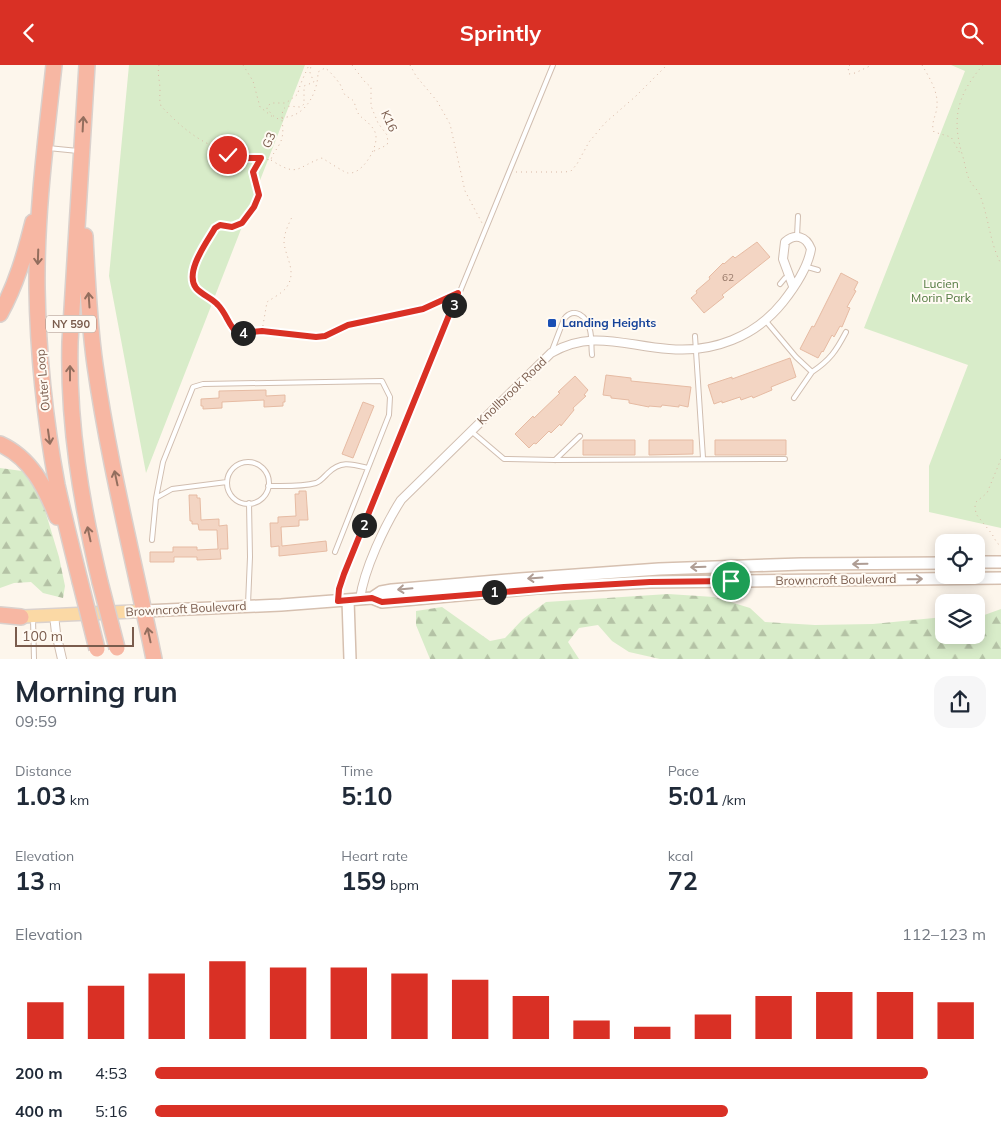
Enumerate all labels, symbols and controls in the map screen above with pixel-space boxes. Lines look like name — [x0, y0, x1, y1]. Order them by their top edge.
icon: back — [15, 19, 43, 47]
text: Sprintly — [460, 19, 541, 47]
icon: search — [958, 19, 986, 47]
street label: K16 — [378, 108, 401, 134]
one-way arrow — [79, 116, 88, 132]
street label: G3 — [258, 129, 279, 150]
pin — [207, 134, 249, 176]
icon: check — [214, 141, 242, 169]
one-way arrow — [33, 249, 43, 265]
house number: 62 — [722, 271, 734, 284]
park label: Lucien Morin Park — [911, 276, 972, 305]
one-way arrow — [84, 292, 93, 308]
pin: 3 — [442, 293, 466, 317]
text: 3 — [450, 296, 459, 314]
road number: NY 590 — [46, 315, 96, 333]
place label: Landing Heights — [562, 315, 656, 330]
marker: Landing Heights — [546, 317, 558, 329]
pin: 4 — [230, 321, 256, 345]
text: 4 — [239, 324, 248, 342]
street label: Outer Loop — [32, 349, 53, 411]
street label: Knollbrook Road — [474, 354, 550, 428]
one-way arrow — [65, 365, 75, 382]
one-way arrow — [45, 428, 55, 444]
one-way arrow — [111, 470, 120, 486]
pin: 2 — [352, 513, 376, 537]
text: 2 — [360, 516, 369, 534]
one-way arrow — [84, 527, 93, 543]
map controls — [935, 534, 985, 644]
button: locate — [935, 534, 985, 584]
one-way arrow — [852, 559, 868, 568]
pin — [710, 560, 752, 602]
one-way arrow — [690, 563, 706, 572]
icon: arrive — [717, 567, 745, 595]
street label: Browncroft Boulevard — [775, 571, 897, 588]
one-way arrow — [528, 573, 544, 582]
one-way arrow — [906, 574, 923, 584]
pin: 1 — [482, 579, 506, 605]
text: 1 — [490, 583, 499, 601]
one-way arrow — [398, 584, 414, 594]
button: layers — [935, 594, 985, 644]
street label: Browncroft Boulevard — [125, 598, 247, 619]
scale bar — [15, 624, 134, 647]
text: 100 m — [22, 627, 63, 645]
one-way arrow — [144, 628, 154, 644]
text: Morning run — [15, 674, 178, 709]
button: share — [934, 676, 986, 728]
text: 09:59 — [15, 711, 57, 731]
text: Distance — [15, 762, 72, 780]
text: Time — [341, 762, 373, 780]
text: Pace — [668, 762, 699, 780]
text: 1.03 — [15, 780, 66, 811]
text: 5:10 — [341, 780, 393, 811]
text: 5:01 — [668, 780, 719, 811]
text: km — [66, 791, 89, 809]
text: /km — [719, 791, 746, 809]
text: Elevation — [15, 847, 74, 865]
text: Heart rate — [341, 847, 408, 865]
text: kcal — [668, 847, 693, 865]
text: 13 — [15, 865, 45, 896]
text: 159 — [341, 865, 386, 896]
text: 72 — [668, 865, 698, 896]
text: m — [45, 876, 61, 894]
text: bpm — [386, 876, 419, 894]
text: Elevation — [15, 924, 83, 944]
text: 112–123 m — [902, 924, 986, 944]
text: 200 m — [15, 1063, 63, 1083]
text: 4:53 — [95, 1063, 127, 1083]
text: 400 m — [15, 1101, 63, 1121]
text: 5:16 — [95, 1101, 127, 1121]

